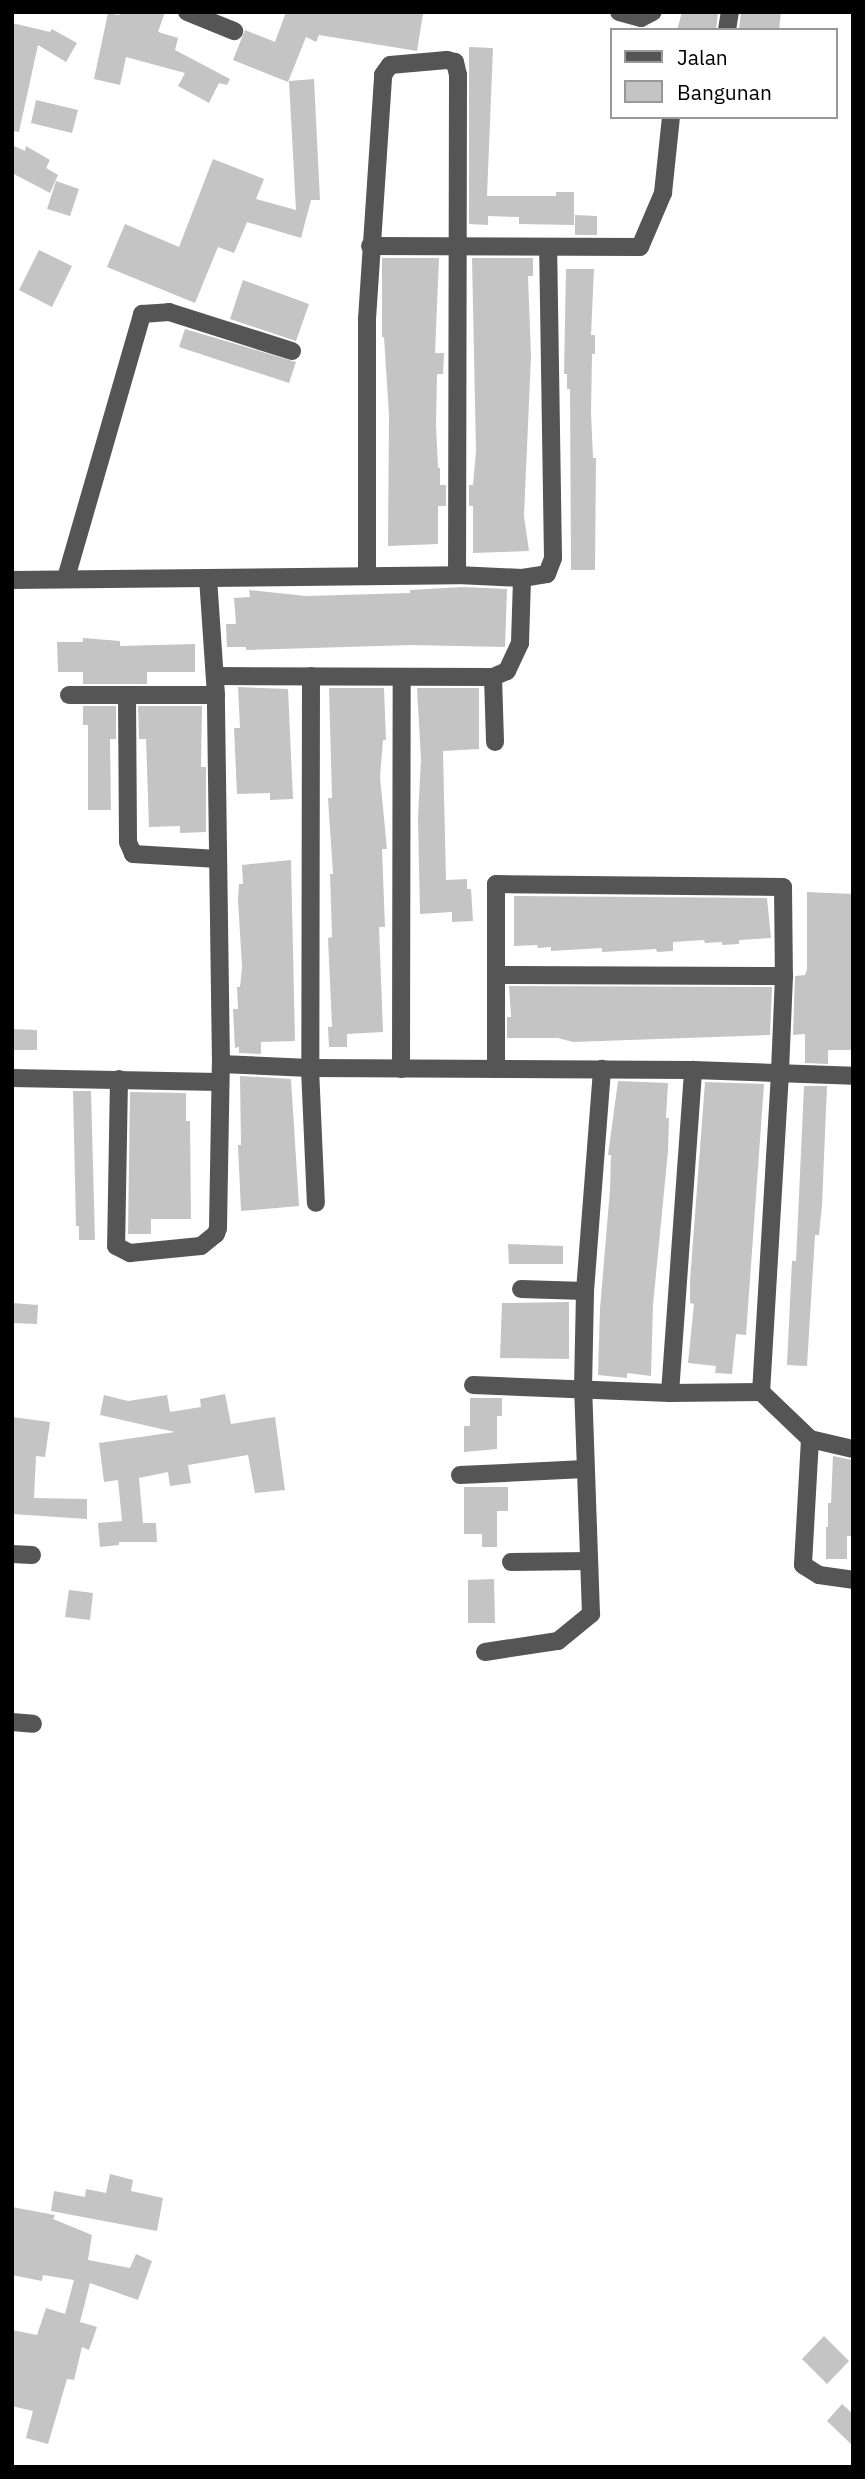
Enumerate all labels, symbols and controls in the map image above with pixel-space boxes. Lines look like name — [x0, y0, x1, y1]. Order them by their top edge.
legend — [610, 28, 837, 119]
text: Jalan — [677, 43, 728, 71]
text: Bangunan — [677, 78, 772, 106]

